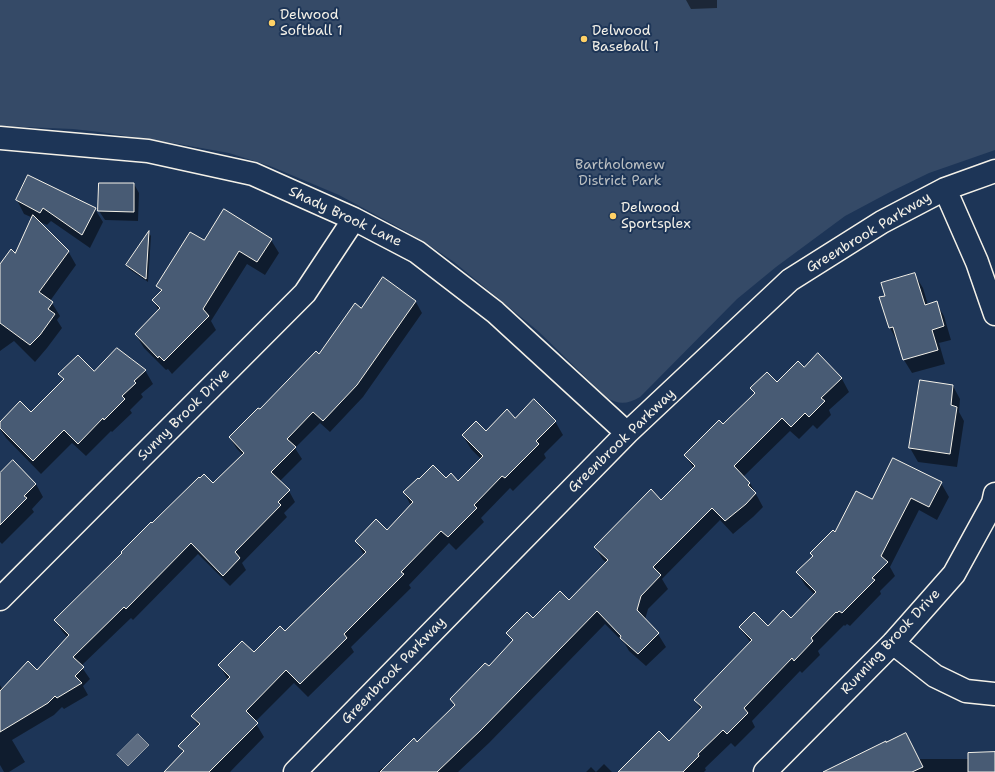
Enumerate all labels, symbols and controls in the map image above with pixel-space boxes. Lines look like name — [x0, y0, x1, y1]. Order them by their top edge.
place label: Delwood Softball 1 — [280, 7, 343, 40]
marker: Delwood Softball 1 — [267, 18, 277, 28]
place label: Delwood Baseball 1 — [592, 23, 659, 56]
marker: Delwood Baseball 1 — [579, 34, 589, 44]
park label: Bartholomew District Park — [575, 157, 665, 190]
street label: Shady Brook Lane — [286, 183, 404, 251]
street label: Greenbrook Parkway — [804, 189, 934, 277]
place label: Delwood Sportsplex — [621, 200, 691, 232]
marker: Delwood Sportsplex — [608, 211, 618, 221]
street label: Sunny Brook Drive — [134, 365, 234, 465]
street label: Greenbrook Parkway — [565, 385, 679, 497]
street label: Running Brook Drive — [838, 586, 944, 698]
street label: Greenbrook Parkway — [338, 614, 450, 728]

